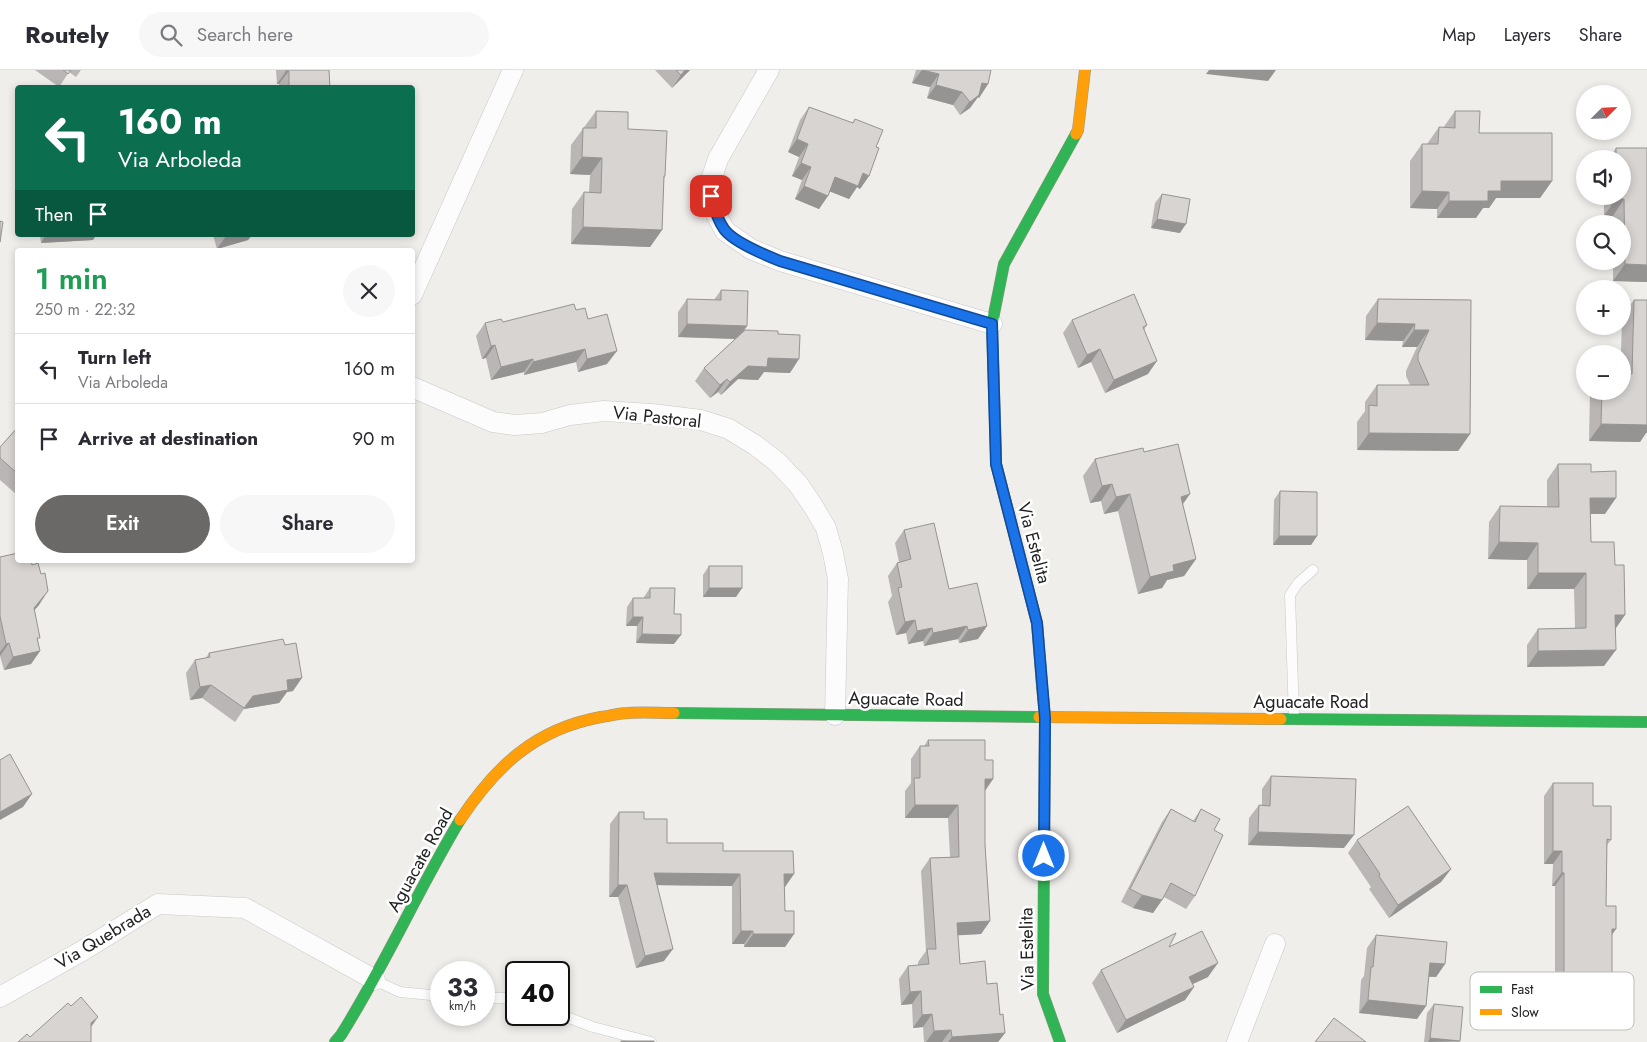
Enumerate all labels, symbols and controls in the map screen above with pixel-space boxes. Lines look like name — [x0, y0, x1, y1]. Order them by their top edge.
search box — [139, 12, 489, 57]
text: Routely — [25, 17, 109, 52]
icon: search — [157, 21, 185, 49]
text: Search here — [197, 21, 293, 48]
text: Map — [1442, 22, 1476, 48]
text: Layers — [1504, 22, 1551, 48]
text: Share — [1579, 22, 1622, 48]
north arrow — [1576, 85, 1631, 140]
map controls — [1576, 85, 1631, 400]
text: 160 m — [118, 97, 222, 147]
icon: left — [35, 105, 100, 170]
text: Via Arboleda — [118, 143, 242, 175]
button: sound — [1576, 150, 1631, 205]
pin — [690, 175, 732, 217]
icon: arrive — [697, 182, 725, 210]
icon: arrive — [84, 200, 112, 228]
text: Then — [35, 201, 74, 228]
button: search — [1576, 215, 1631, 270]
text: 1 min — [35, 257, 108, 300]
button: close — [343, 265, 395, 317]
button: + — [1576, 280, 1631, 335]
text: 250 m · 22:32 — [35, 298, 135, 321]
text: Turn left — [78, 344, 151, 371]
button: − — [1576, 345, 1631, 400]
icon: left — [35, 355, 63, 383]
text: 160 m — [344, 355, 395, 382]
text: Via Arboleda — [78, 371, 168, 394]
street label: Via Pastoral — [611, 399, 703, 435]
icon: arrive — [35, 425, 63, 453]
text: Arrive at destination — [78, 425, 258, 452]
text: 90 m — [352, 425, 395, 452]
button: Exit — [35, 495, 210, 553]
button: Share — [220, 495, 395, 553]
street label: Via Estelita — [1011, 499, 1057, 587]
street label: Aguacate Road — [848, 685, 964, 713]
street label: Aguacate Road — [1253, 689, 1369, 715]
street label: Aguacate Road — [381, 803, 459, 917]
position arrow — [1017, 829, 1069, 881]
street label: Via Quebrada — [50, 898, 156, 976]
street label: Via Estelita — [1013, 907, 1041, 991]
speed limit sign: 40 — [505, 961, 570, 1026]
text: 33 — [447, 969, 478, 1005]
legend — [1470, 972, 1634, 1030]
text: Fast — [1511, 979, 1534, 999]
text: km/h — [449, 997, 476, 1015]
text: Slow — [1511, 1002, 1539, 1022]

